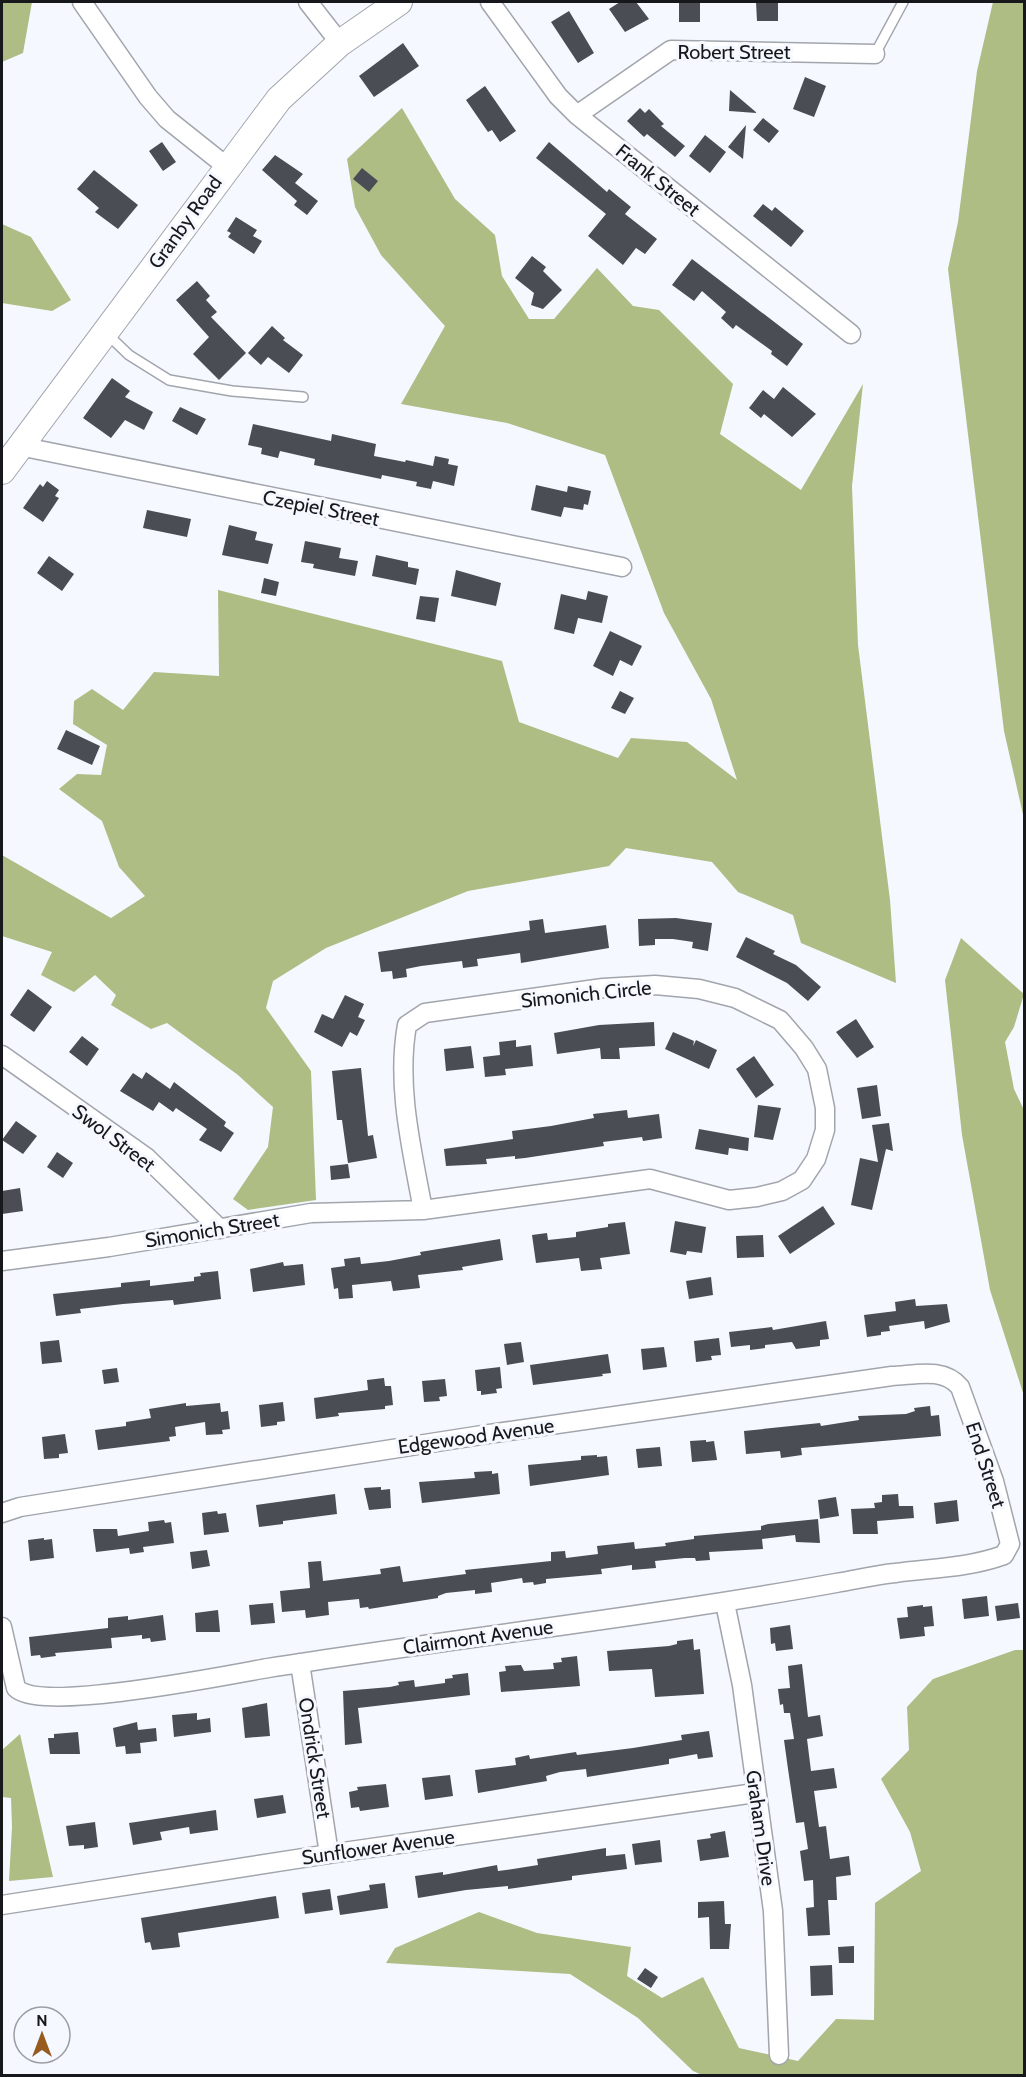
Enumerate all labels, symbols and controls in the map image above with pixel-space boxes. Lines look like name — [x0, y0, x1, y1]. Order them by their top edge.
street label: Robert Street — [678, 40, 791, 64]
street label: Frank Street — [611, 139, 705, 221]
street label: Granby Road — [143, 171, 227, 273]
street label: Czepiel Street — [261, 485, 381, 531]
street label: Simonich Circle — [519, 975, 653, 1013]
street label: Swol Street — [68, 1099, 160, 1177]
street label: Simonich Street — [143, 1208, 281, 1252]
street label: Edgewood Avenue — [396, 1413, 556, 1459]
street label: End Street — [961, 1419, 1011, 1511]
street label: Clairmont Avenue — [401, 1615, 555, 1659]
street label: Ondrick Street — [294, 1696, 336, 1820]
street label: Graham Drive — [741, 1769, 781, 1887]
street label: Sunflower Avenue — [300, 1824, 456, 1870]
north arrow — [12, 2005, 72, 2065]
text: N — [36, 2011, 48, 2030]

